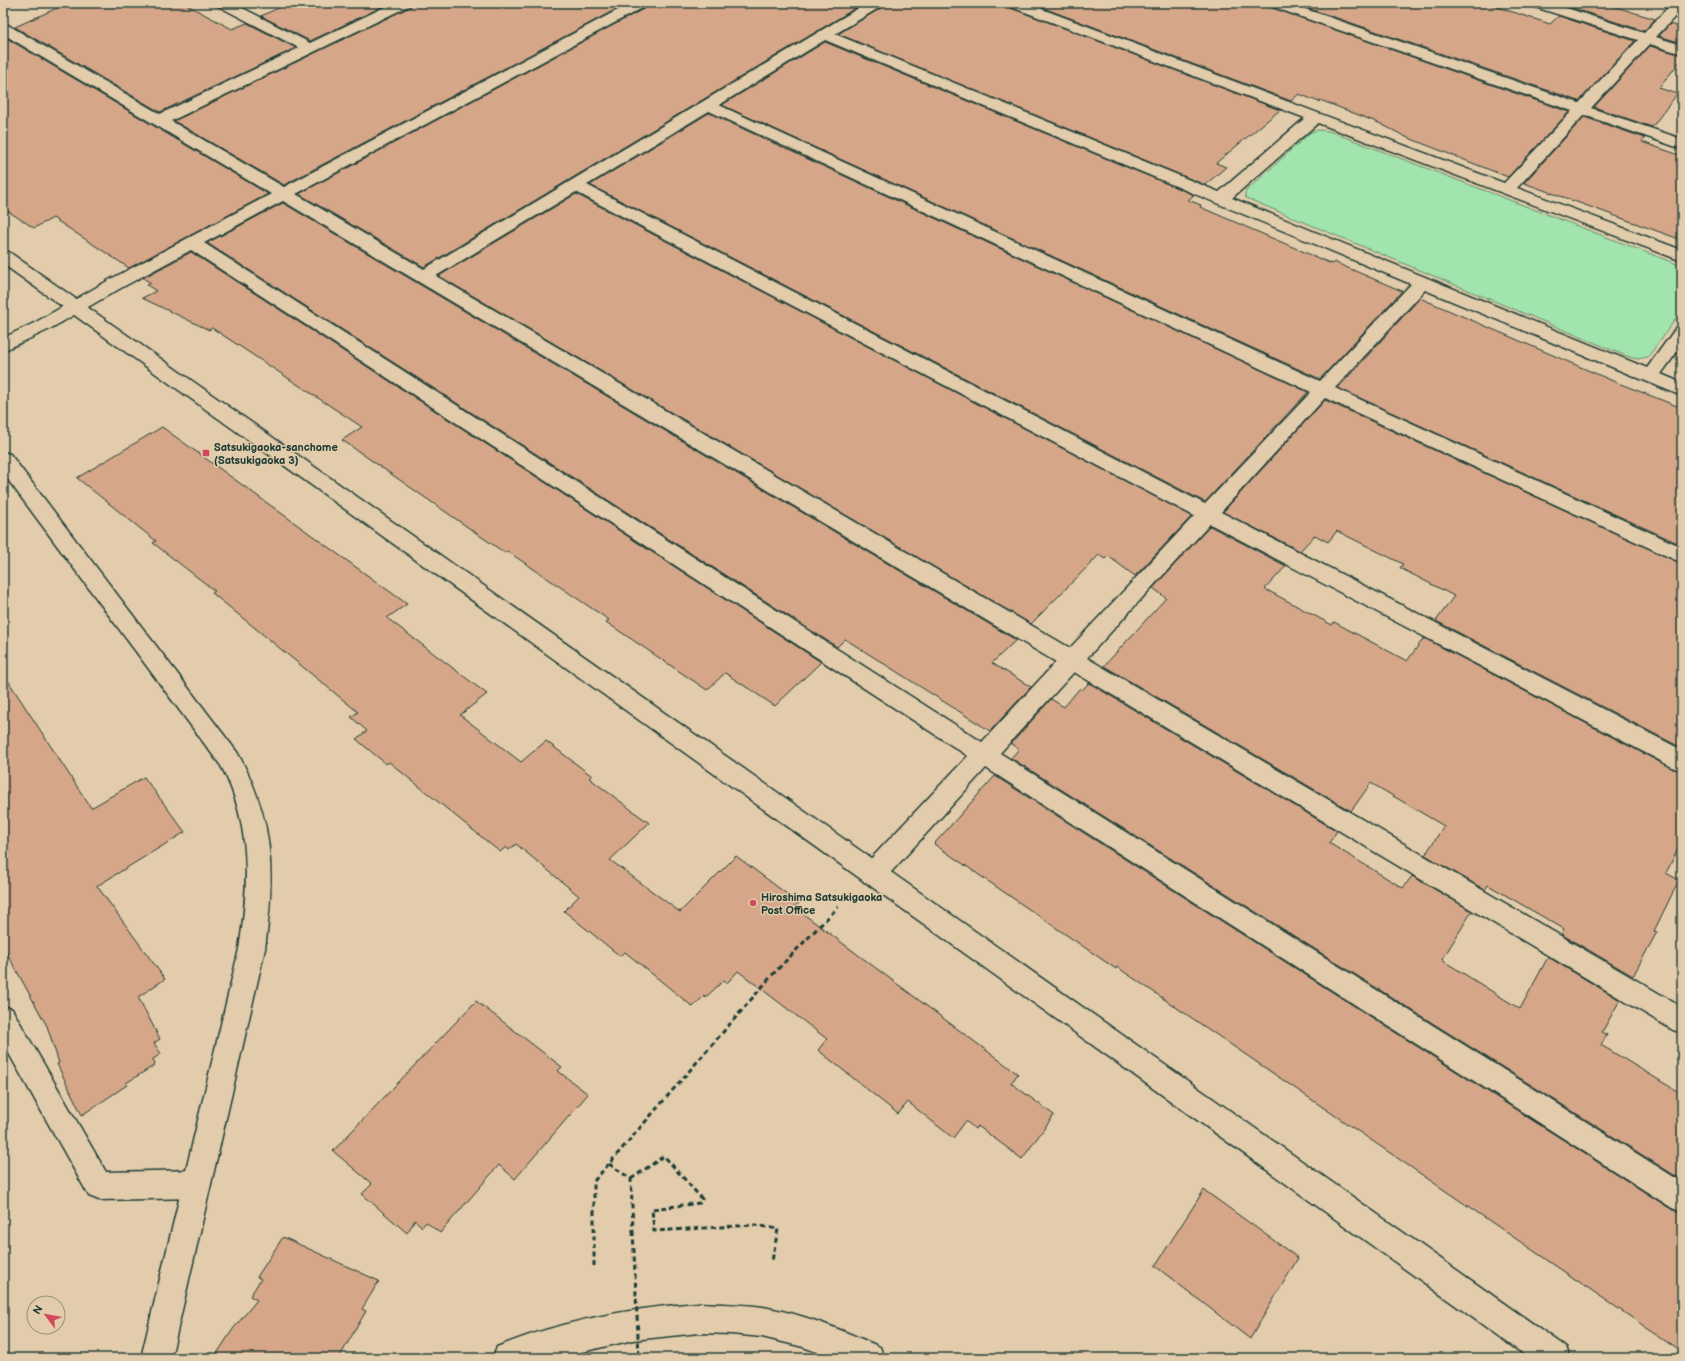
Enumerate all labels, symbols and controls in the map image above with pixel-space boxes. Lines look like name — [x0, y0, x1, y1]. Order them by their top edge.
place label: Satsukigaoka-sanchome (Satsukigaoka 3) — [214, 441, 338, 467]
marker: Satsukigaoka-sanchome (Satsukigaoka 3) — [201, 448, 211, 458]
place label: Hiroshima Satsukigaoka Post Office — [761, 891, 882, 917]
marker: Hiroshima Satsukigaoka Post Office — [748, 898, 758, 908]
north arrow — [26, 1295, 66, 1335]
text: N — [30, 1303, 46, 1317]

